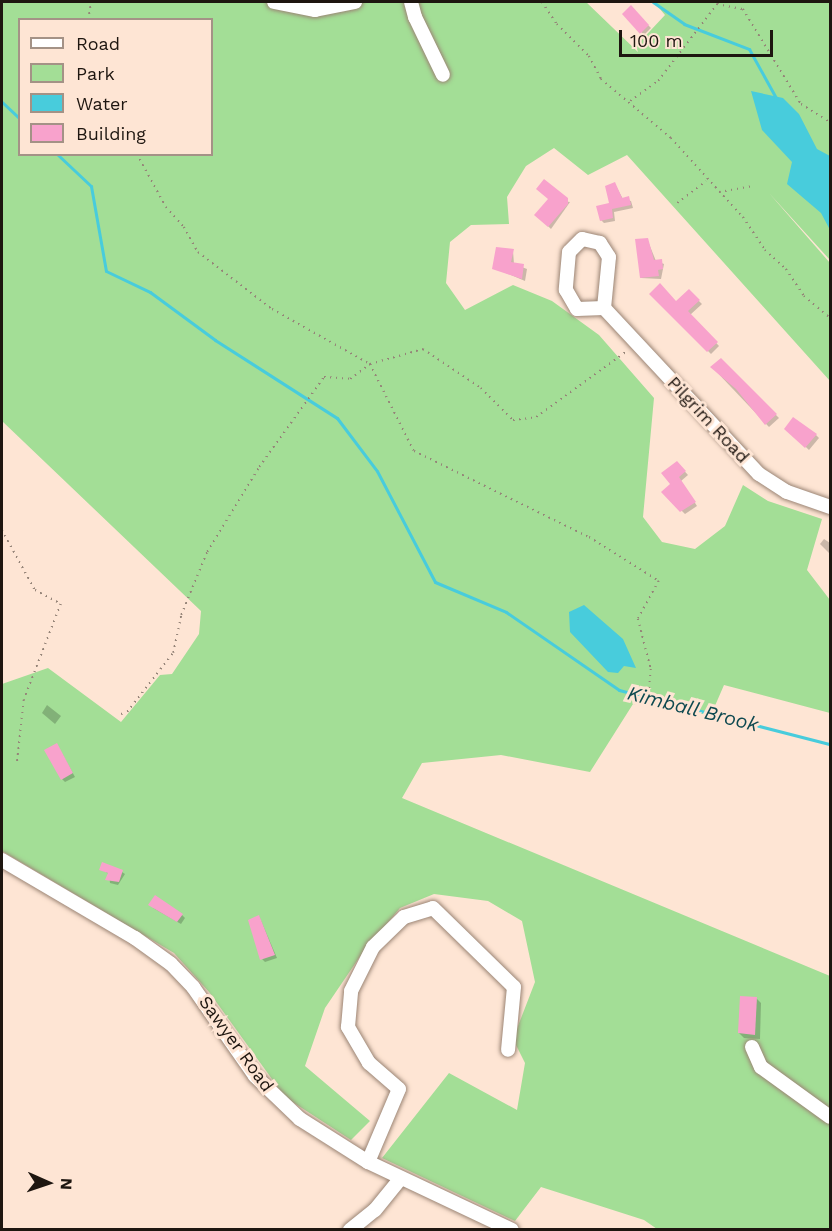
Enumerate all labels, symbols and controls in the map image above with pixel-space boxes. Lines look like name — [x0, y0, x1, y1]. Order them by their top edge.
legend — [18, 18, 213, 156]
scale bar — [622, 18, 776, 56]
text: 100 m — [630, 30, 683, 51]
text: Road — [76, 33, 120, 54]
text: Park — [76, 63, 115, 84]
text: Water — [76, 93, 128, 114]
text: Building — [76, 123, 146, 144]
street label: Pilgrim Road — [663, 372, 753, 468]
water label: Kimball Brook — [625, 681, 761, 737]
street label: Sawyer Road — [194, 992, 278, 1096]
north arrow — [18, 1153, 78, 1213]
text: N — [57, 1178, 76, 1190]

